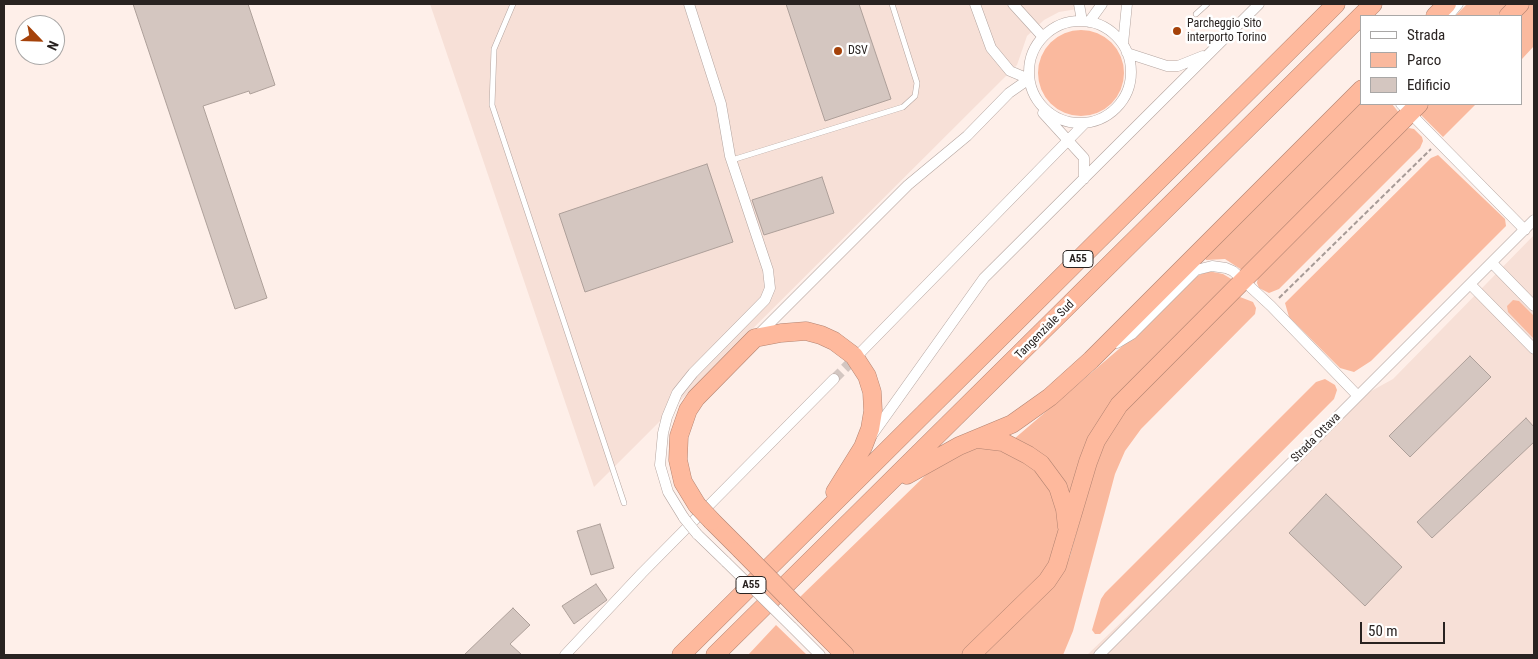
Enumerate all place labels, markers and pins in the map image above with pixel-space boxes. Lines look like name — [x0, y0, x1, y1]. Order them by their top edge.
place label: Parcheggio Sito interporto Torino — [1187, 17, 1266, 45]
marker: Parcheggio Sito interporto Torino — [1171, 25, 1183, 37]
place label: DSV — [848, 44, 868, 58]
marker: DSV — [832, 45, 844, 57]

